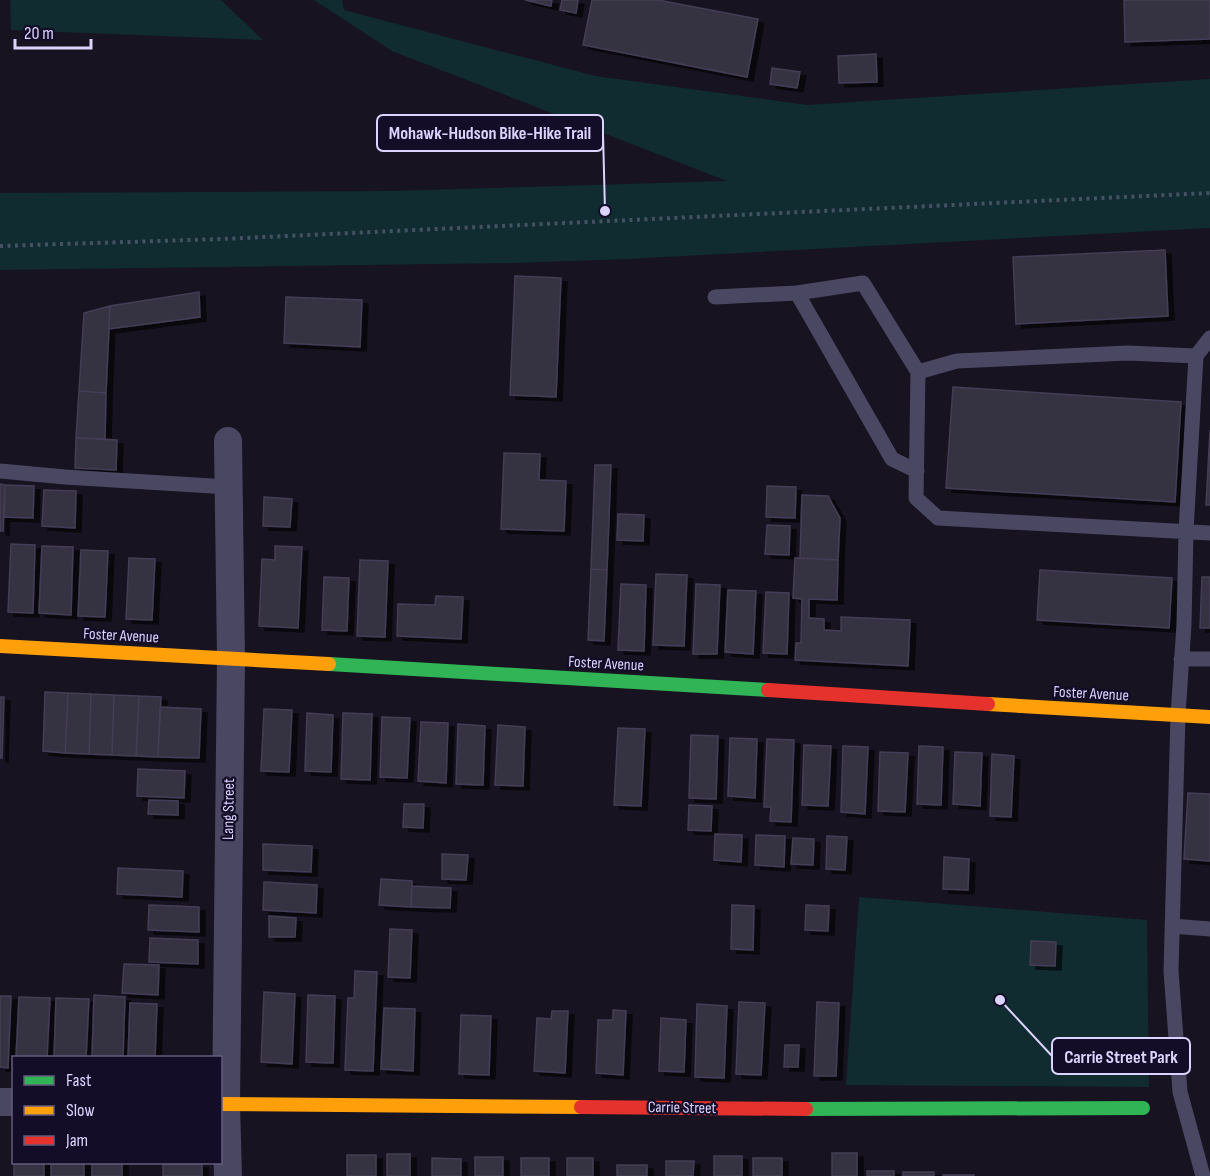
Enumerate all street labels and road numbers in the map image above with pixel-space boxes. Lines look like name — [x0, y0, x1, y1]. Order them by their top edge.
street label: Foster Avenue — [83, 625, 159, 647]
street label: Foster Avenue — [568, 653, 644, 675]
street label: Foster Avenue — [1053, 683, 1129, 705]
street label: Lang Street — [219, 778, 239, 840]
street label: Carrie Street — [648, 1098, 717, 1118]

